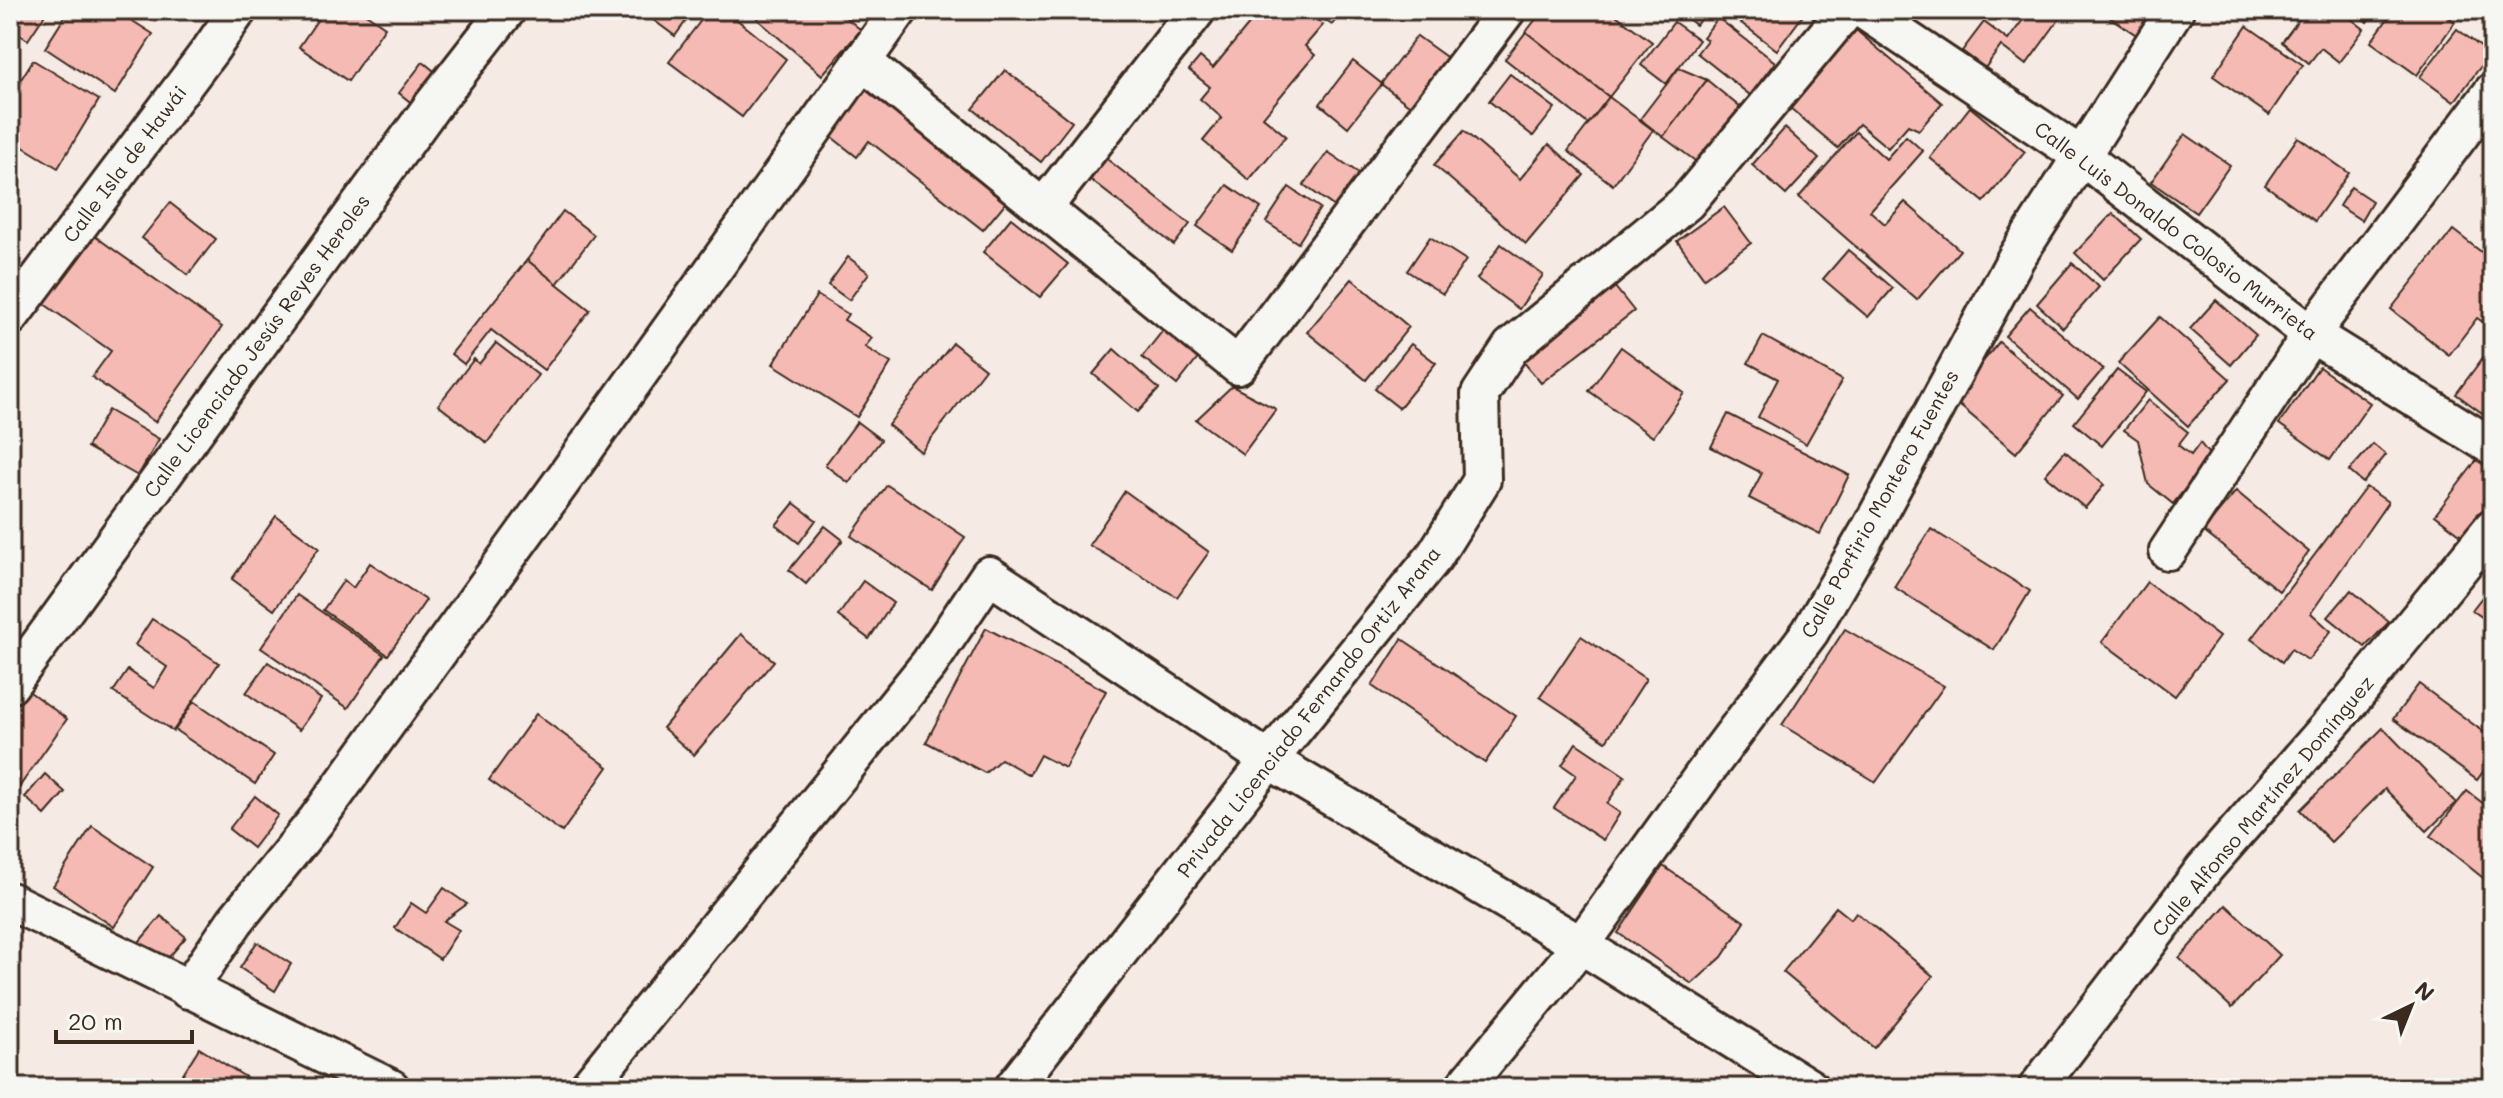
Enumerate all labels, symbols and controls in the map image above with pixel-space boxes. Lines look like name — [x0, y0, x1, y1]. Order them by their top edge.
street label: Calle Isla de Hawái — [57, 80, 192, 247]
street label: Calle Luis Donaldo Colosio Murrieta — [2030, 115, 2323, 345]
street label: Calle Licenciado Jesús Reyes Heroles — [137, 189, 375, 502]
street label: Calle Porfirio Montero Fuentes — [1794, 365, 1964, 642]
street label: Privada Licenciado Fernando Ortiz Arana — [1171, 540, 1446, 882]
street label: Calle Alfonso Martínez Domínguez — [2145, 670, 2379, 941]
north arrow — [2371, 966, 2451, 1046]
text: N — [2409, 975, 2441, 1007]
scale bar — [56, 994, 192, 1044]
text: 20 m — [68, 1005, 123, 1036]

